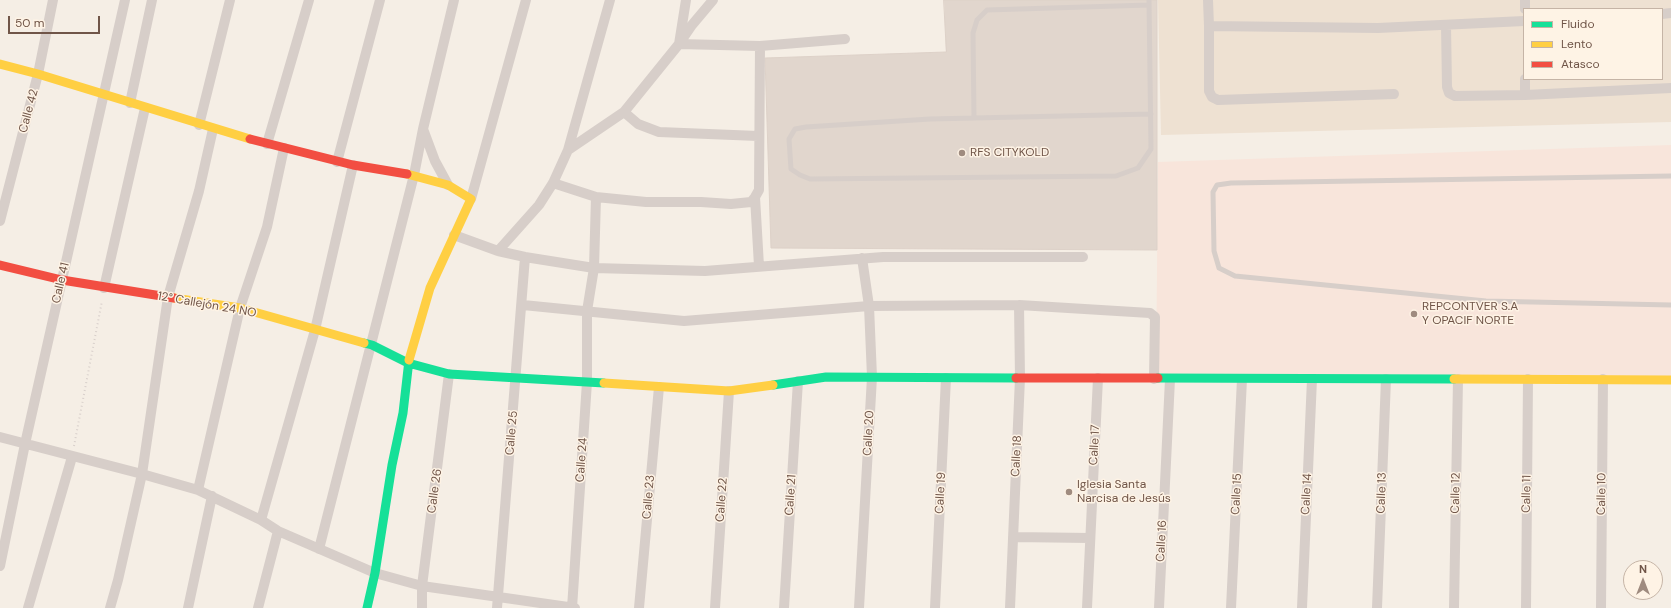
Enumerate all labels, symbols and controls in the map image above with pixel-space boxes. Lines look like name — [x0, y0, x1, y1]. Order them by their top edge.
scale bar — [10, 8, 102, 34]
legend — [1523, 8, 1663, 80]
text: 50 m — [15, 15, 44, 31]
text: Fluido — [1561, 16, 1595, 32]
text: Lento — [1561, 36, 1592, 52]
text: Atasco — [1561, 56, 1600, 72]
street label: Calle 42 — [16, 88, 42, 134]
place label: RFS CITYKOLD — [970, 146, 1049, 160]
marker: RFS CITYKOLD — [957, 148, 967, 158]
street label: Calle 41 — [49, 261, 73, 305]
street label: 12° Callejón 24 NO — [156, 289, 258, 321]
place label: REPCONTVER S.A Y OPACIF NORTE — [1422, 300, 1518, 328]
marker: REPCONTVER S.A Y OPACIF NORTE — [1409, 309, 1419, 319]
street label: Calle 25 — [503, 410, 521, 456]
street label: Calle 20 — [861, 410, 877, 456]
street label: Calle 17 — [1087, 424, 1103, 466]
street label: Calle 18 — [1009, 435, 1025, 477]
street label: Calle 24 — [573, 437, 591, 483]
street label: Calle 26 — [425, 468, 445, 514]
street label: Calle 19 — [933, 472, 949, 514]
street label: Calle 13 — [1374, 472, 1390, 514]
street label: Calle 12 — [1448, 472, 1464, 514]
street label: Calle 15 — [1229, 473, 1245, 515]
street label: Calle 14 — [1299, 473, 1315, 515]
street label: Calle 10 — [1594, 473, 1610, 515]
street label: Calle 23 — [640, 474, 658, 520]
street label: Calle 21 — [782, 474, 800, 516]
street label: Calle 11 — [1519, 475, 1535, 513]
street label: Calle 22 — [713, 477, 731, 523]
place label: Iglesia Santa Narcisa de Jesús — [1077, 478, 1171, 506]
marker: Iglesia Santa Narcisa de Jesús — [1064, 487, 1074, 497]
street label: Calle 16 — [1154, 520, 1170, 562]
north arrow — [1623, 560, 1663, 600]
text: N — [1639, 562, 1647, 576]

